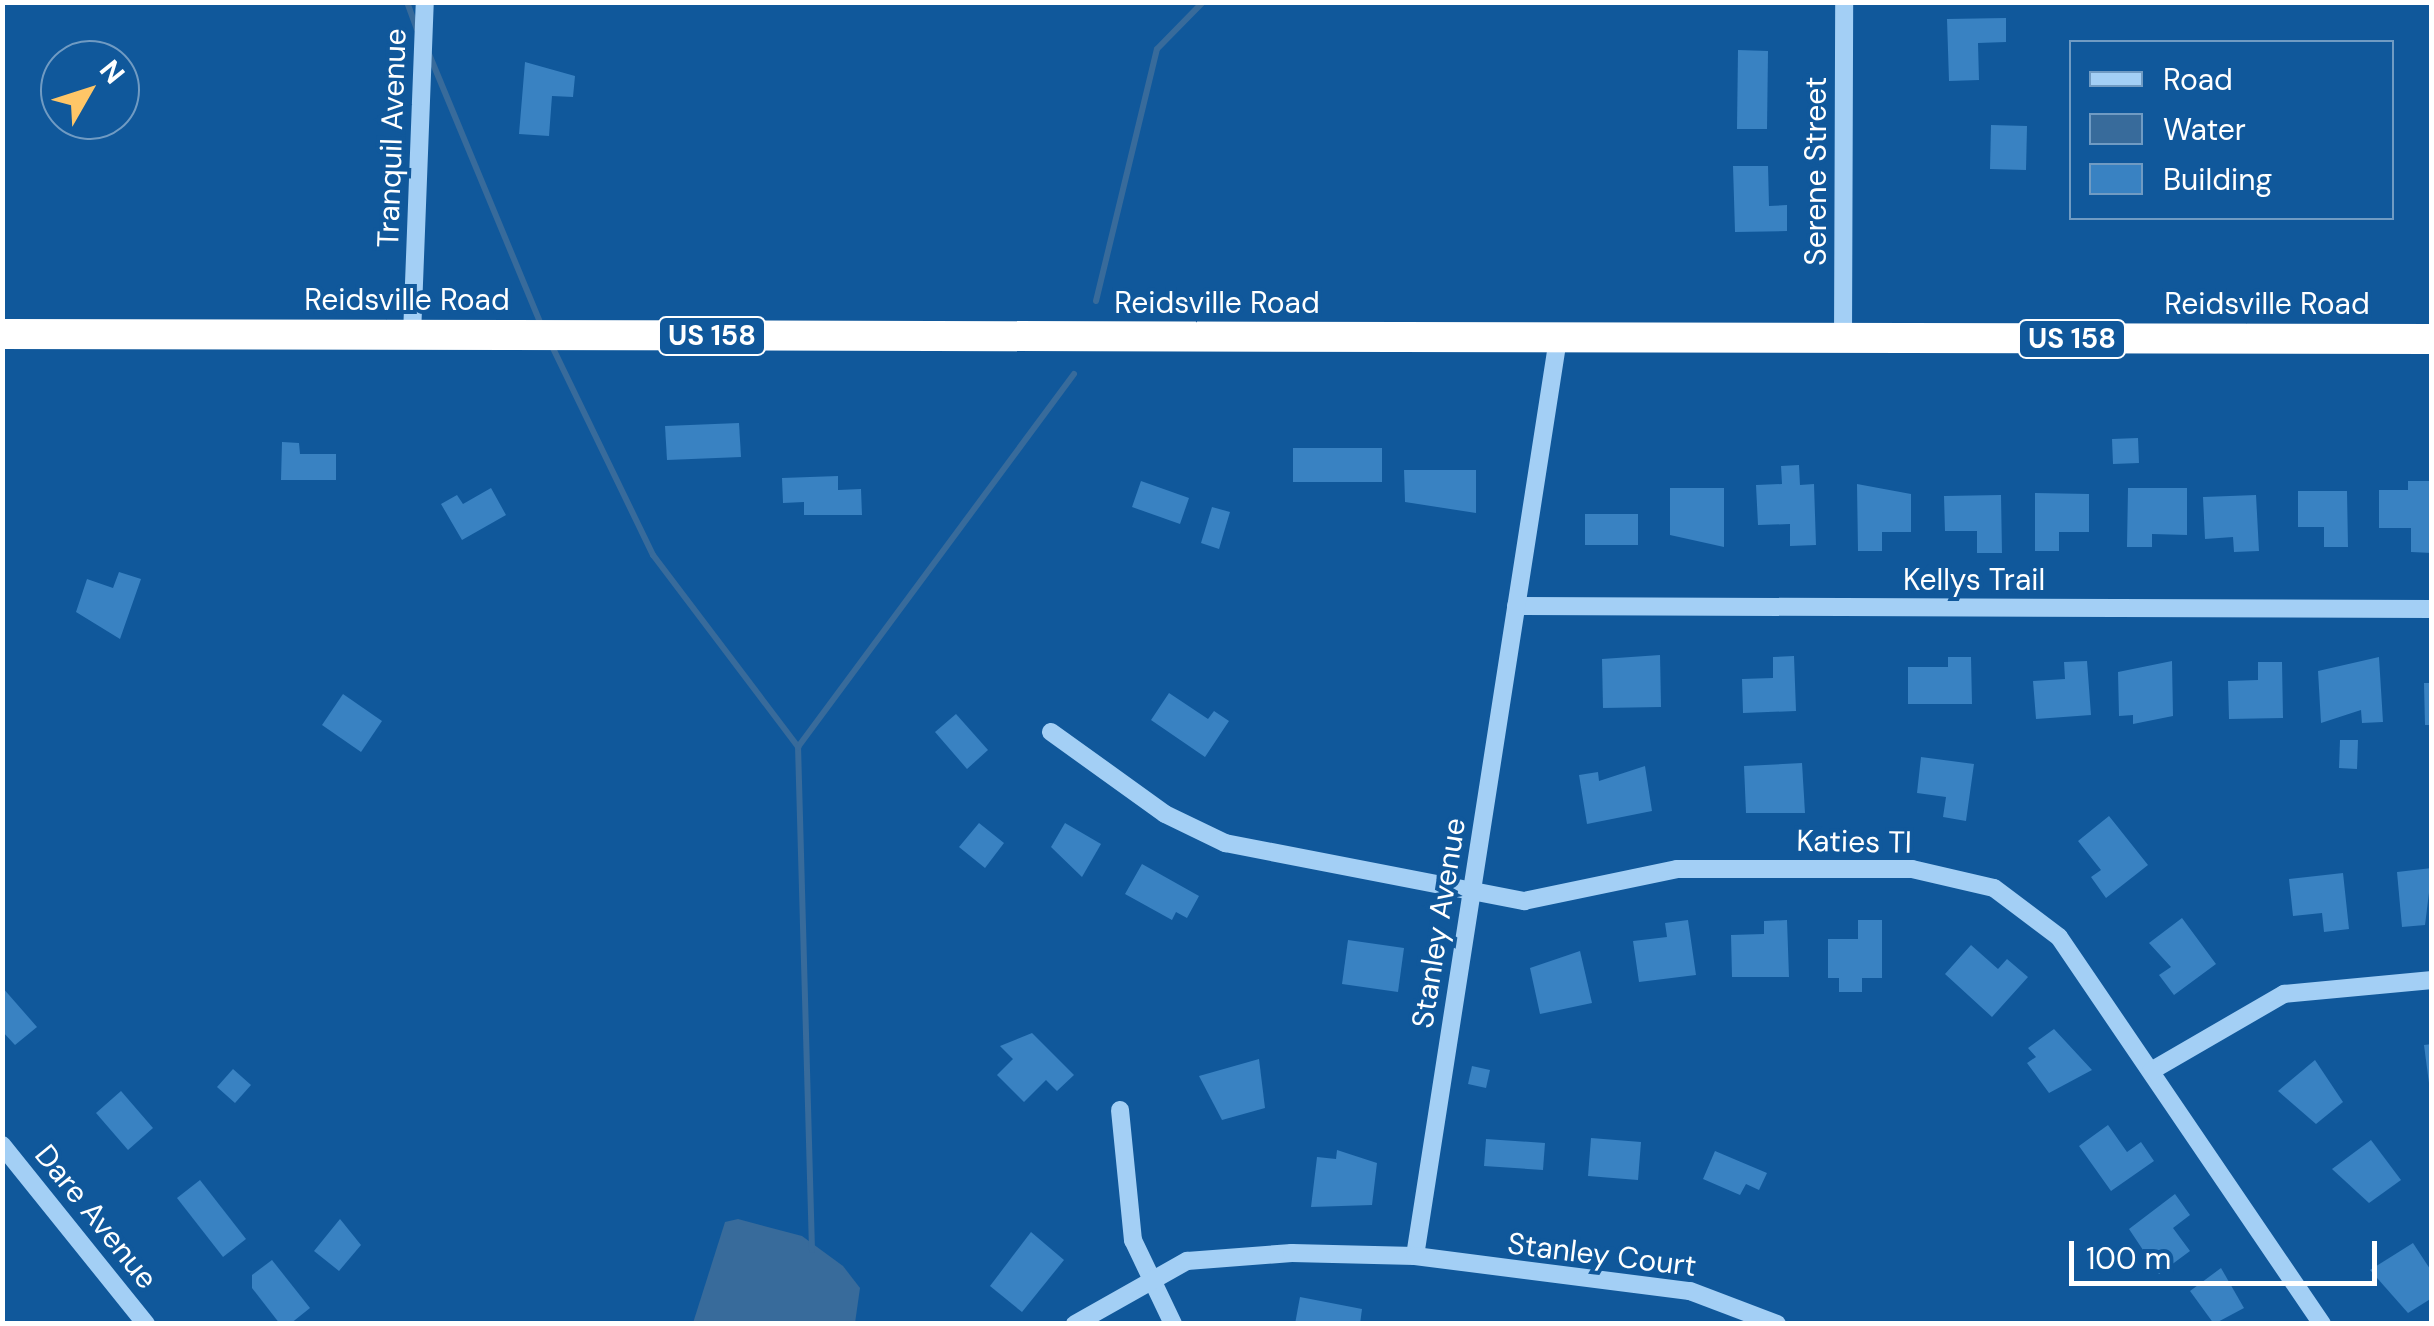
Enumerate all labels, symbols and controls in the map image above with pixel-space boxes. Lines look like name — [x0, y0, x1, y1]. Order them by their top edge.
street label: Tranquil Avenue — [370, 28, 414, 248]
north arrow — [40, 40, 140, 140]
legend — [2069, 40, 2394, 220]
text: N — [91, 52, 133, 92]
text: Road — [2163, 60, 2233, 99]
street label: Serene Street — [1798, 76, 1834, 266]
text: Water — [2163, 110, 2246, 149]
text: Building — [2163, 160, 2272, 199]
street label: Reidsville Road — [304, 282, 510, 318]
street label: Reidsville Road — [1114, 285, 1320, 321]
street label: Reidsville Road — [2164, 286, 2370, 322]
road number: US 158 — [657, 313, 767, 359]
road number: US 158 — [2017, 316, 2127, 362]
street label: Kellys Trail — [1903, 562, 2045, 598]
street label: Stanley Avenue — [1405, 815, 1473, 1031]
street label: Katies Tl — [1796, 823, 1912, 861]
street label: Dare Avenue — [27, 1138, 165, 1296]
scale bar — [2074, 1221, 2382, 1283]
street label: Stanley Court — [1506, 1226, 1698, 1284]
text: 100 m — [2086, 1239, 2171, 1278]

